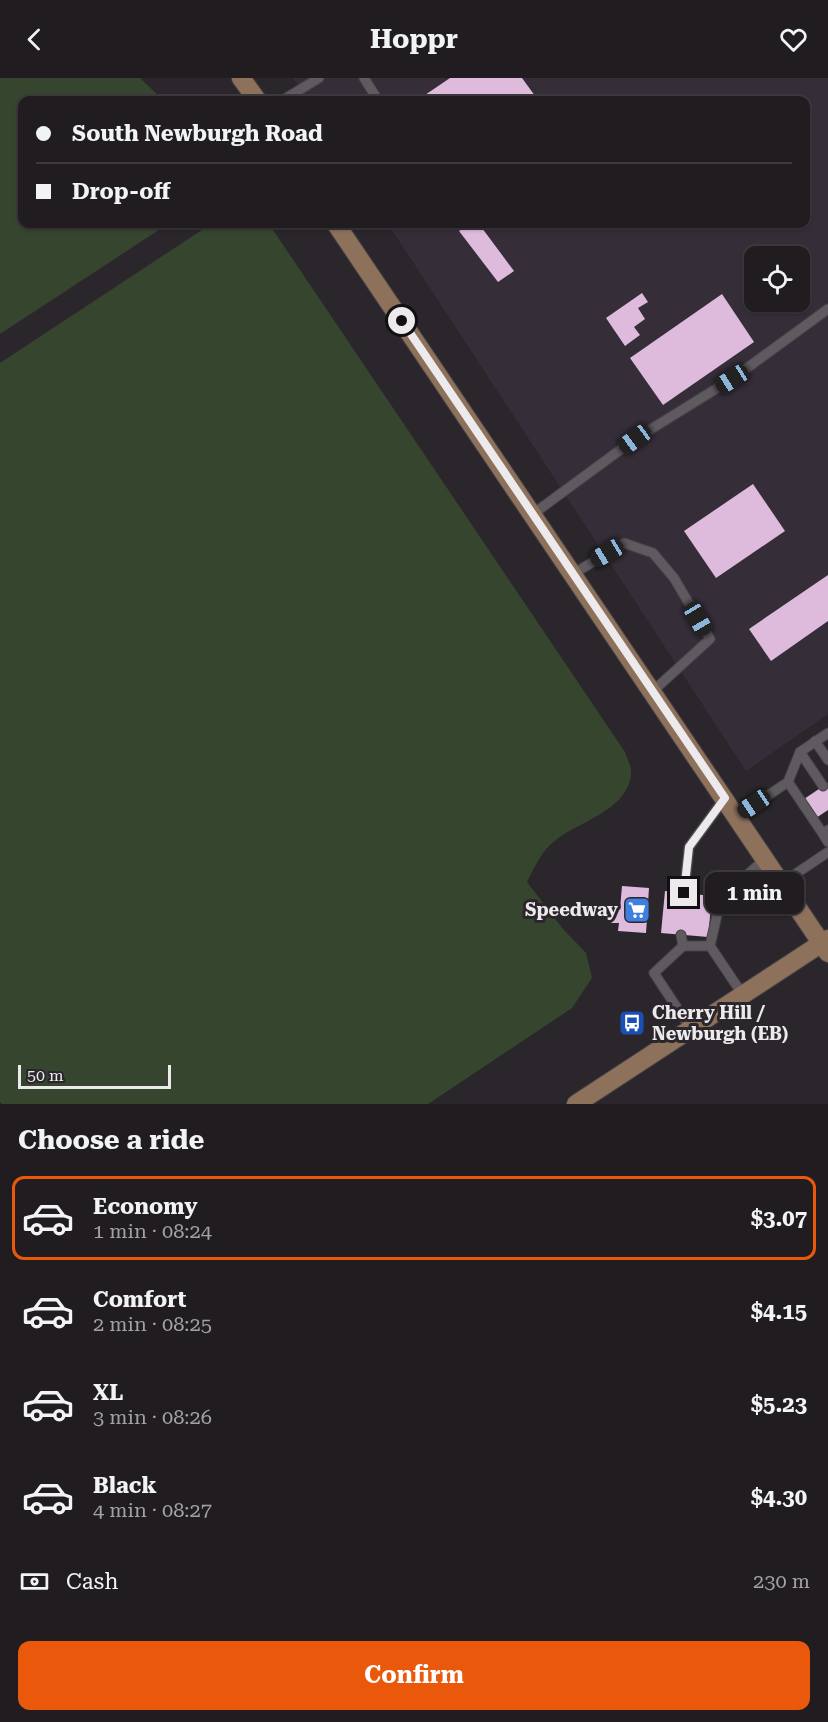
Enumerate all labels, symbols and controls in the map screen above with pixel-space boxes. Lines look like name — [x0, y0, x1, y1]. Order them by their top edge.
icon: back — [18, 23, 51, 56]
text: Hoppr — [370, 23, 458, 55]
icon: heart — [777, 23, 810, 56]
text: South Newburgh Road — [72, 121, 323, 146]
text: Drop-off — [72, 179, 170, 204]
map controls — [744, 246, 810, 312]
button: locate — [744, 246, 810, 312]
route start — [388, 307, 415, 334]
car — [712, 362, 752, 396]
car — [615, 421, 655, 457]
car — [587, 536, 627, 570]
car — [681, 599, 715, 639]
car — [734, 786, 774, 822]
callout: 1 min — [705, 872, 804, 914]
route end — [670, 879, 697, 906]
text: 1 min — [727, 881, 782, 905]
supermarket icon: Speedway — [622, 895, 652, 925]
place label: Speedway — [525, 899, 618, 920]
place label: Cherry Hill / Newburgh (EB) — [652, 1002, 788, 1044]
bus stop icon: Cherry Hill / Newburgh (EB) — [617, 1008, 647, 1038]
scale bar — [18, 1062, 171, 1090]
text: 50 m — [27, 1066, 64, 1085]
text: Choose a ride — [18, 1124, 204, 1156]
icon: car — [21, 1191, 75, 1245]
text: Economy — [93, 1194, 197, 1219]
text: $3.07 — [751, 1206, 807, 1231]
text: 1 min · 08:24 — [93, 1219, 212, 1243]
icon: car — [21, 1284, 75, 1338]
text: Comfort — [93, 1287, 186, 1312]
text: $4.15 — [751, 1299, 807, 1324]
text: 2 min · 08:25 — [93, 1312, 212, 1336]
icon: car — [21, 1377, 75, 1431]
text: XL — [93, 1380, 123, 1405]
text: $5.23 — [751, 1392, 807, 1417]
text: 3 min · 08:26 — [93, 1405, 212, 1429]
icon: car — [21, 1470, 75, 1524]
text: Black — [93, 1473, 157, 1498]
text: $4.30 — [751, 1485, 807, 1510]
text: 4 min · 08:27 — [93, 1498, 212, 1522]
icon: cash — [18, 1565, 51, 1598]
text: Cash — [66, 1569, 118, 1594]
text: 230 m — [753, 1569, 810, 1593]
button: Confirm — [18, 1641, 810, 1710]

